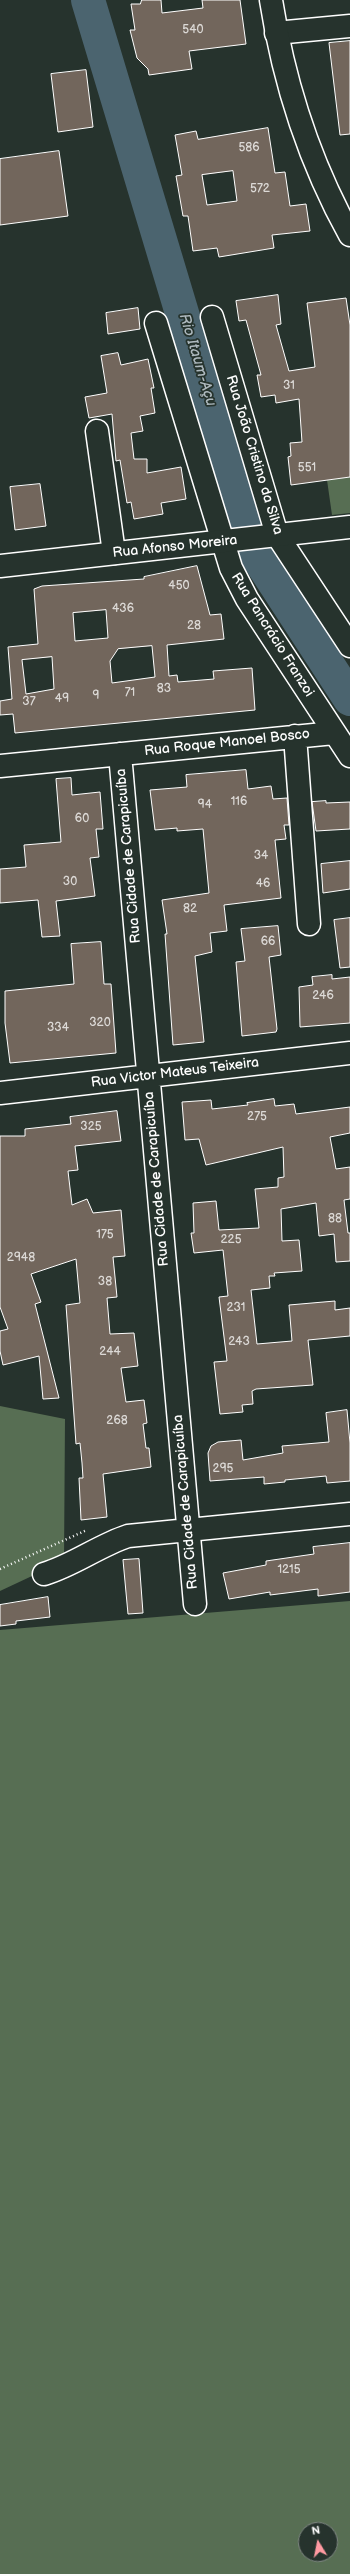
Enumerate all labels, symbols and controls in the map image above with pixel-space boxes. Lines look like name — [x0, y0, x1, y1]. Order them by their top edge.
house number: 540 — [182, 23, 204, 37]
house number: 586 — [238, 141, 260, 155]
house number: 572 — [250, 182, 270, 196]
water label: Rio Itaum-Açu — [174, 311, 220, 409]
street label: Rua João Cristino da Silva — [222, 373, 286, 537]
house number: 31 — [283, 379, 295, 393]
house number: 551 — [298, 461, 316, 475]
street label: Rua Afonso Moreira — [112, 532, 238, 562]
street label: Rua Pancrácio Franzoi — [227, 570, 317, 700]
house number: 450 — [168, 579, 190, 593]
house number: 436 — [112, 602, 134, 616]
house number: 28 — [187, 619, 201, 633]
house number: 83 — [157, 682, 171, 696]
house number: 71 — [125, 686, 135, 700]
house number: 9 — [93, 689, 99, 703]
house number: 49 — [55, 692, 69, 706]
house number: 37 — [22, 695, 36, 709]
street label: Rua Roque Manoel Bosco — [143, 726, 311, 760]
street label: Rua Cidade de Carapicuíba — [113, 768, 145, 944]
house number: 116 — [231, 795, 247, 809]
house number: 94 — [198, 798, 212, 812]
house number: 60 — [75, 812, 89, 826]
house number: 34 — [254, 849, 268, 863]
house number: 30 — [63, 875, 77, 889]
house number: 46 — [256, 877, 270, 891]
house number: 82 — [183, 902, 197, 916]
house number: 66 — [261, 935, 275, 949]
house number: 246 — [312, 989, 334, 1003]
house number: 320 — [89, 1016, 111, 1030]
house number: 334 — [47, 1021, 69, 1035]
street label: Rua Victor Mateus Teixeira — [90, 1054, 260, 1092]
street label: Rua Cidade de Carapicuíba — [141, 1091, 173, 1267]
house number: 275 — [247, 1110, 267, 1124]
house number: 325 — [80, 1120, 102, 1134]
house number: 88 — [328, 1212, 342, 1226]
house number: 175 — [96, 1228, 114, 1242]
house number: 225 — [220, 1233, 242, 1247]
house number: 2948 — [7, 1251, 35, 1265]
house number: 38 — [98, 1275, 112, 1289]
house number: 231 — [227, 1301, 245, 1315]
house number: 243 — [228, 1335, 250, 1349]
house number: 244 — [99, 1345, 121, 1359]
house number: 268 — [106, 1414, 128, 1428]
street label: Rua Cidade de Carapicuíba — [170, 1414, 202, 1590]
house number: 295 — [213, 1462, 233, 1476]
house number: 1215 — [277, 1563, 301, 1577]
north arrow — [298, 2522, 338, 2562]
text: N — [311, 2524, 321, 2538]

